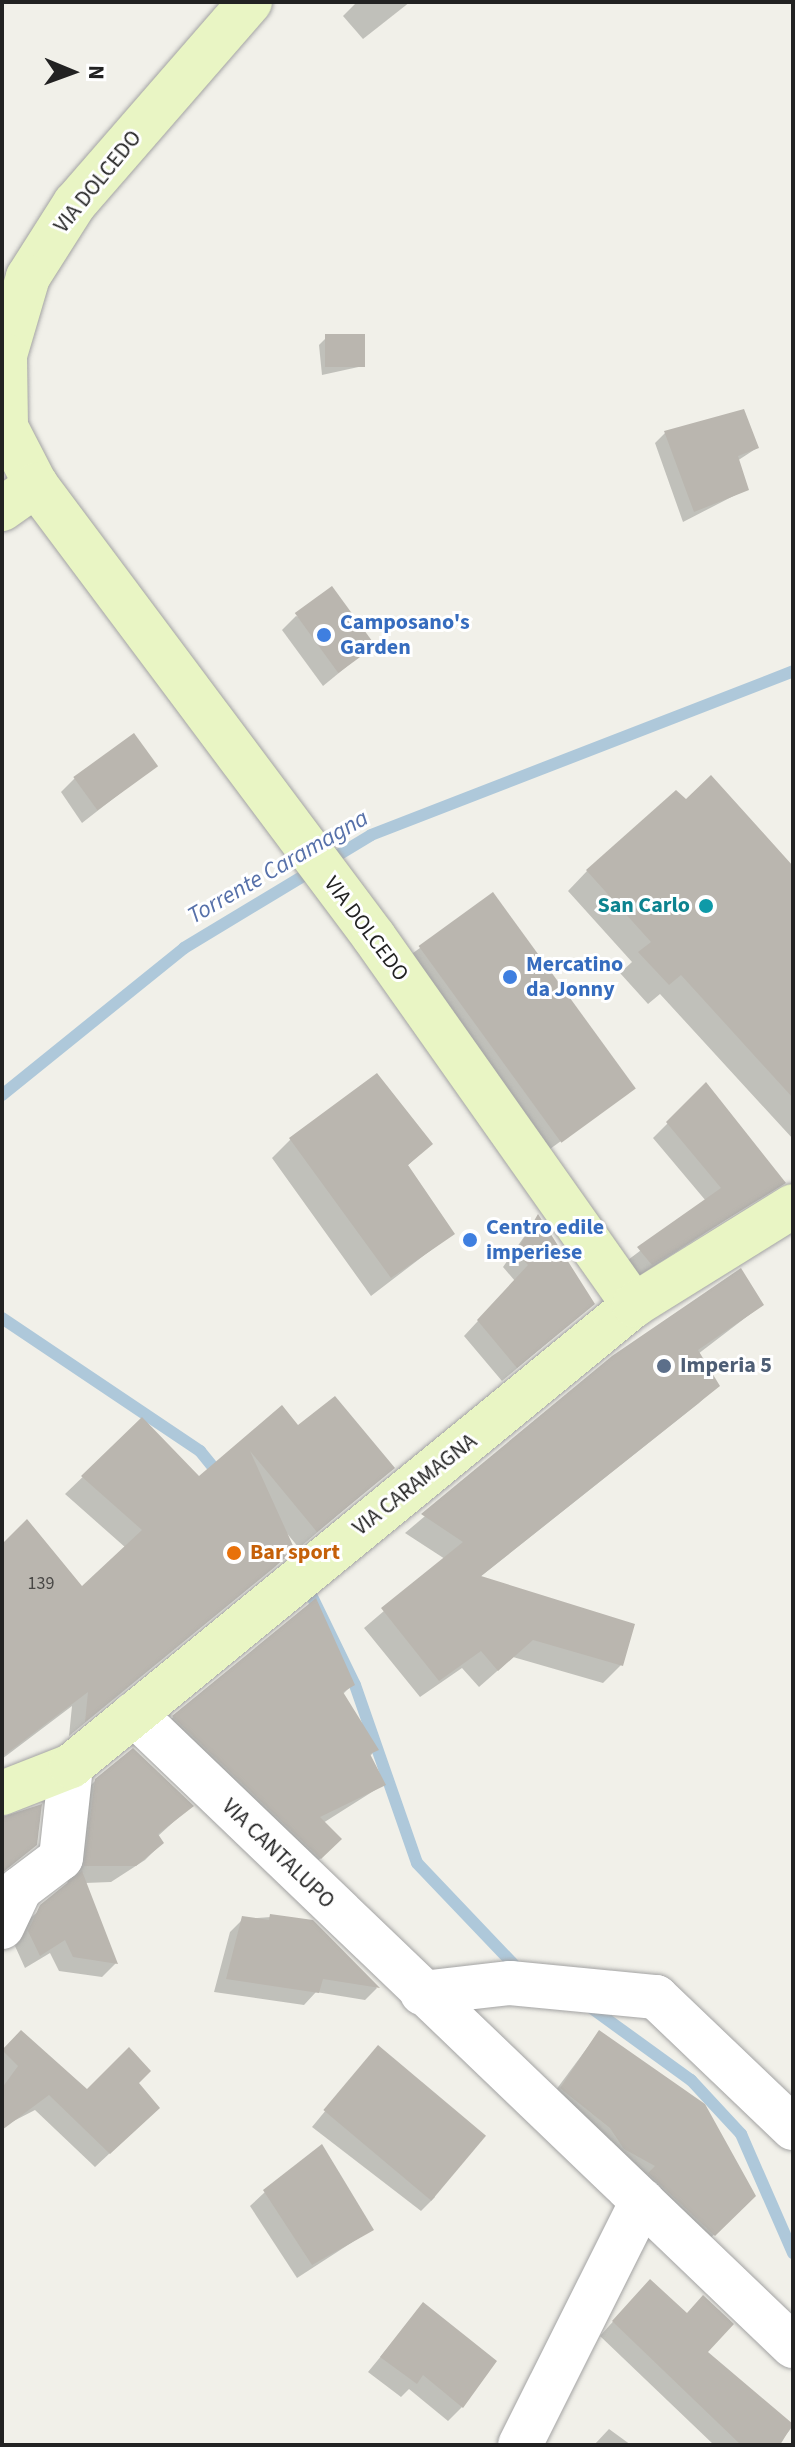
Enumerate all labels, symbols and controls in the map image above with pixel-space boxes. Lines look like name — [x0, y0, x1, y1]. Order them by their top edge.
north arrow — [32, 32, 112, 112]
text: N — [80, 65, 112, 80]
street label: VIA DOLCEDO — [49, 126, 147, 238]
place label: Camposano's Garden — [340, 609, 470, 660]
marker: Camposano's Garden — [315, 626, 333, 644]
water label: Torrente Caramagna — [182, 804, 374, 930]
street label: VIA DOLCEDO — [318, 872, 414, 986]
place label: San Carlo — [598, 893, 690, 919]
marker: San Carlo — [697, 897, 715, 915]
place label: Mercatino da Jonny — [526, 951, 623, 1002]
marker: Mercatino da Jonny — [501, 968, 519, 986]
place label: Centro edile imperiese — [486, 1214, 604, 1266]
marker: Centro edile imperiese — [461, 1231, 479, 1249]
place label: Imperia 5 — [680, 1353, 772, 1379]
marker: Imperia 5 — [655, 1357, 673, 1375]
street label: VIA CARAMAGNA — [348, 1428, 482, 1542]
place label: Bar sport — [250, 1540, 340, 1566]
marker: Bar sport — [225, 1544, 243, 1562]
house number: 139 — [28, 1573, 54, 1595]
street label: VIA CANTALUPO — [216, 1794, 340, 1914]

